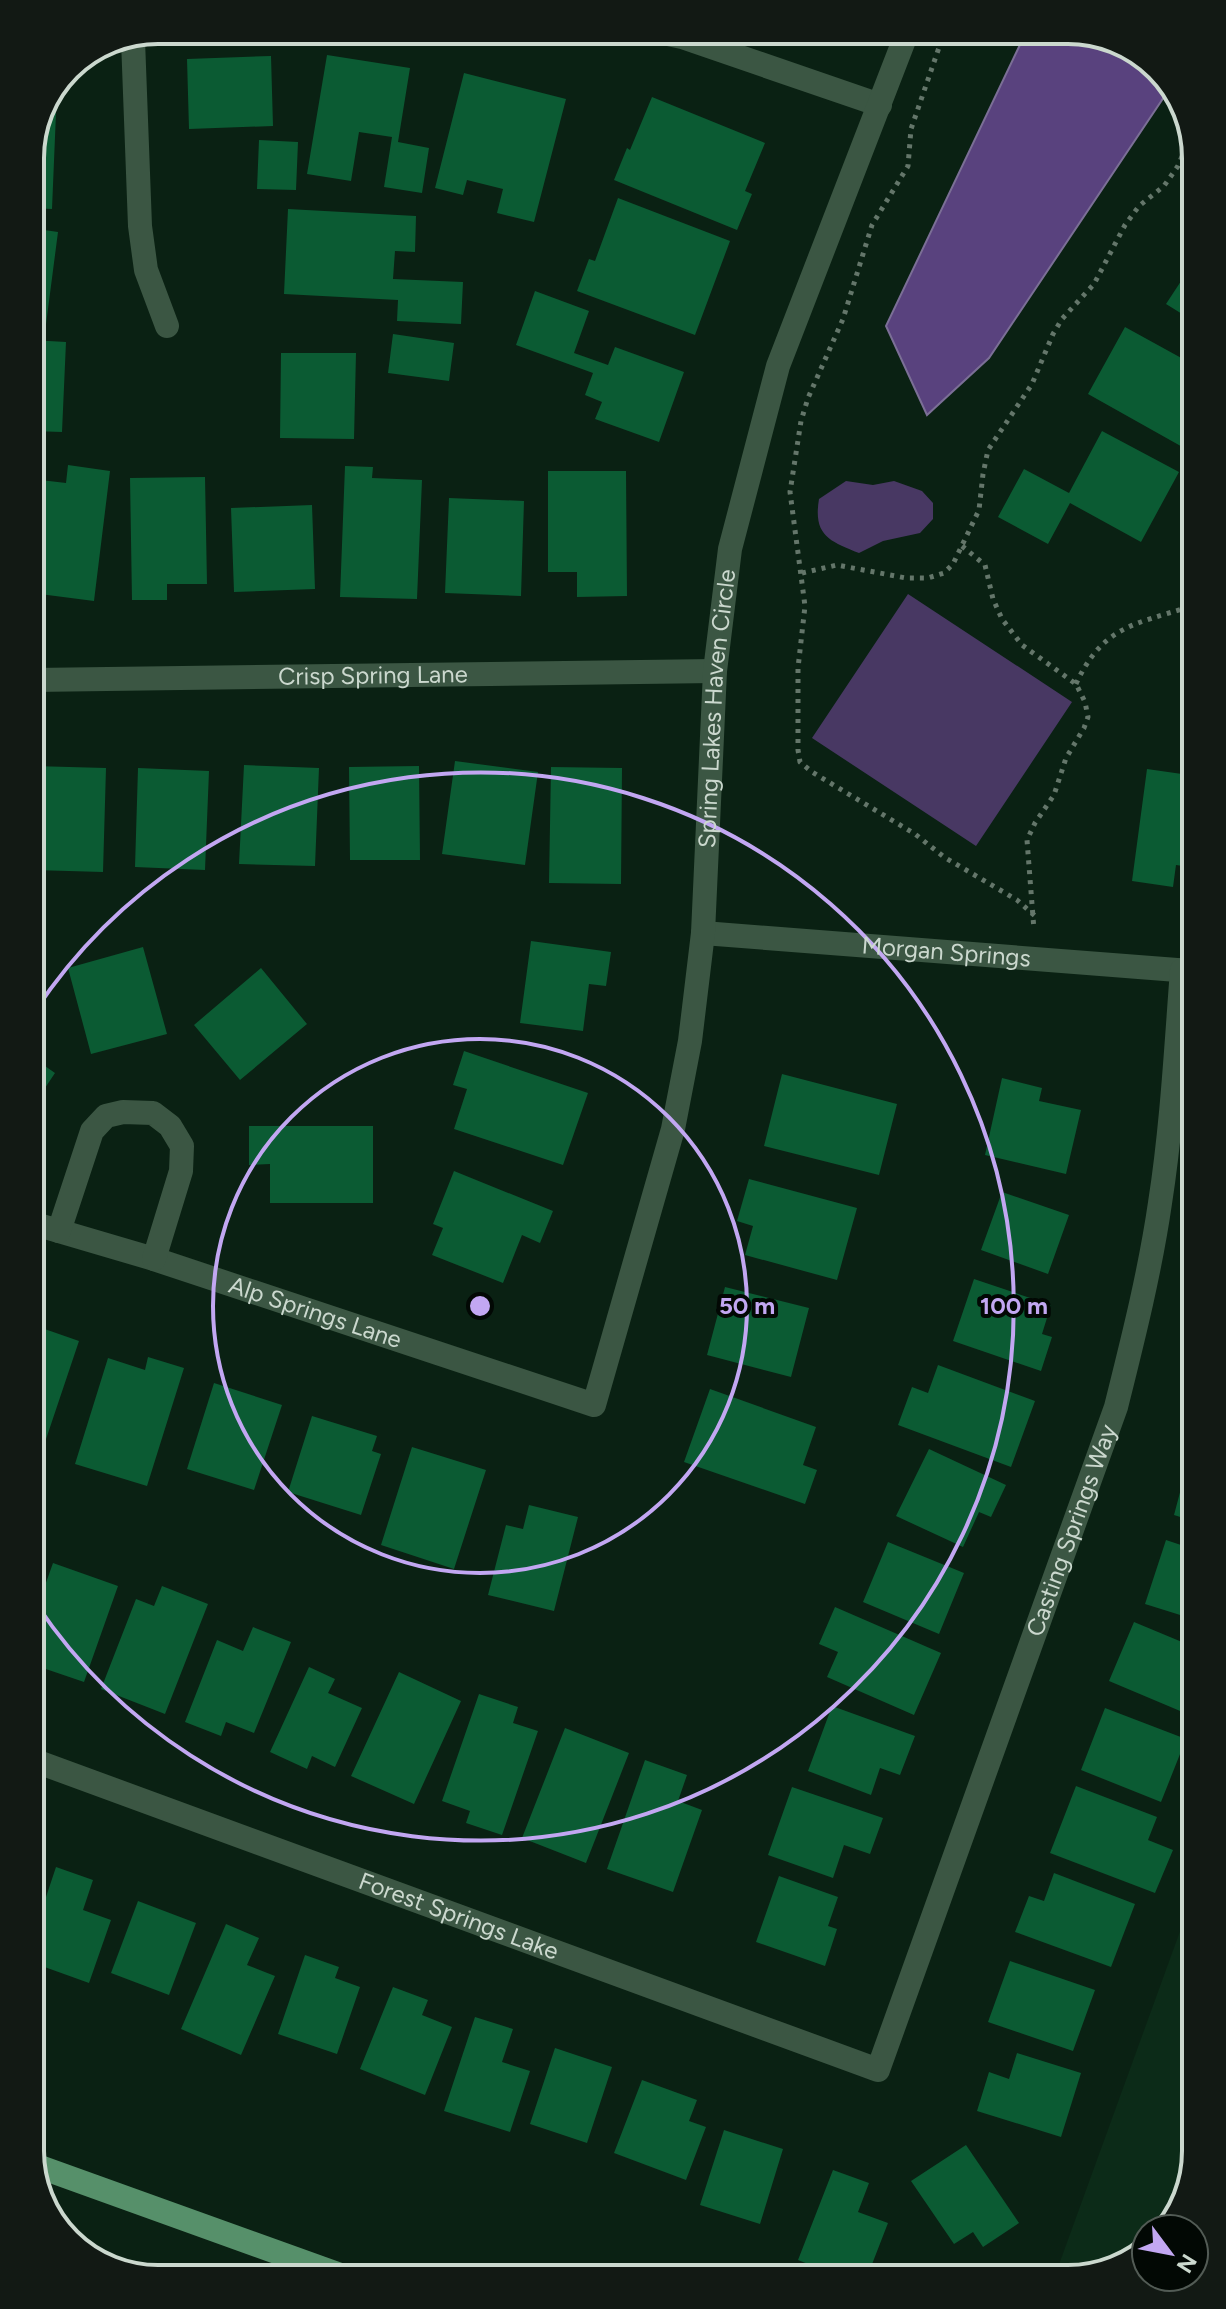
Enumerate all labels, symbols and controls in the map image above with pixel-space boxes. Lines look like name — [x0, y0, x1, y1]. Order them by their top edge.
street label: Spring Lakes Haven Circle — [692, 568, 741, 849]
street label: Crisp Spring Lane — [278, 659, 468, 691]
street label: Morgan Springs — [861, 930, 1032, 973]
street label: Alp Springs Lane — [225, 1270, 406, 1354]
text: 50 m — [719, 1291, 775, 1320]
text: 100 m — [980, 1291, 1048, 1320]
centre of rings — [466, 1292, 494, 1320]
street label: Casting Springs Way — [1020, 1420, 1123, 1640]
street label: Forest Springs Lake — [355, 1866, 563, 1966]
north arrow — [1130, 2213, 1210, 2293]
text: N — [1171, 2249, 1202, 2278]

